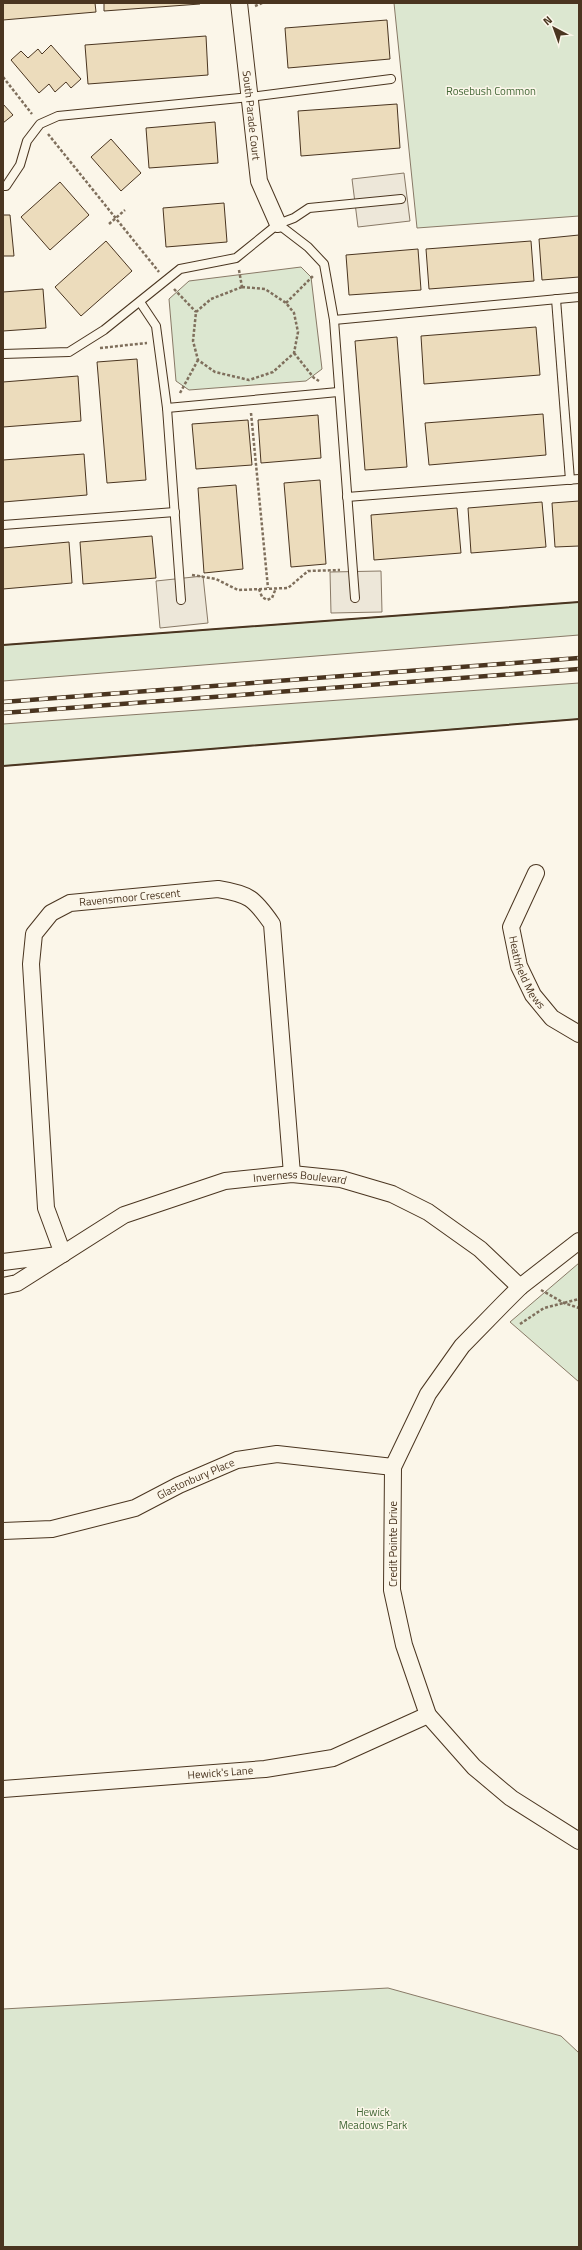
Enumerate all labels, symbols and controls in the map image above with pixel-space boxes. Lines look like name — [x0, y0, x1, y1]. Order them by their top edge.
north arrow — [534, 8, 574, 48]
text: N — [539, 12, 556, 29]
street label: South Parade Court — [239, 70, 265, 161]
park label: Rosebush Common — [446, 83, 536, 99]
street label: Ravensmoor Crescent — [78, 885, 181, 910]
street label: Heathfield Mews — [505, 934, 549, 1012]
street label: Inverness Boulevard — [252, 1166, 349, 1188]
street label: Glastonbury Place — [154, 1454, 237, 1503]
street label: Credit Pointe Drive — [385, 1500, 401, 1587]
street label: Hewick's Lane — [187, 1762, 254, 1783]
park label: Hewick Meadows Park — [339, 2104, 408, 2133]

